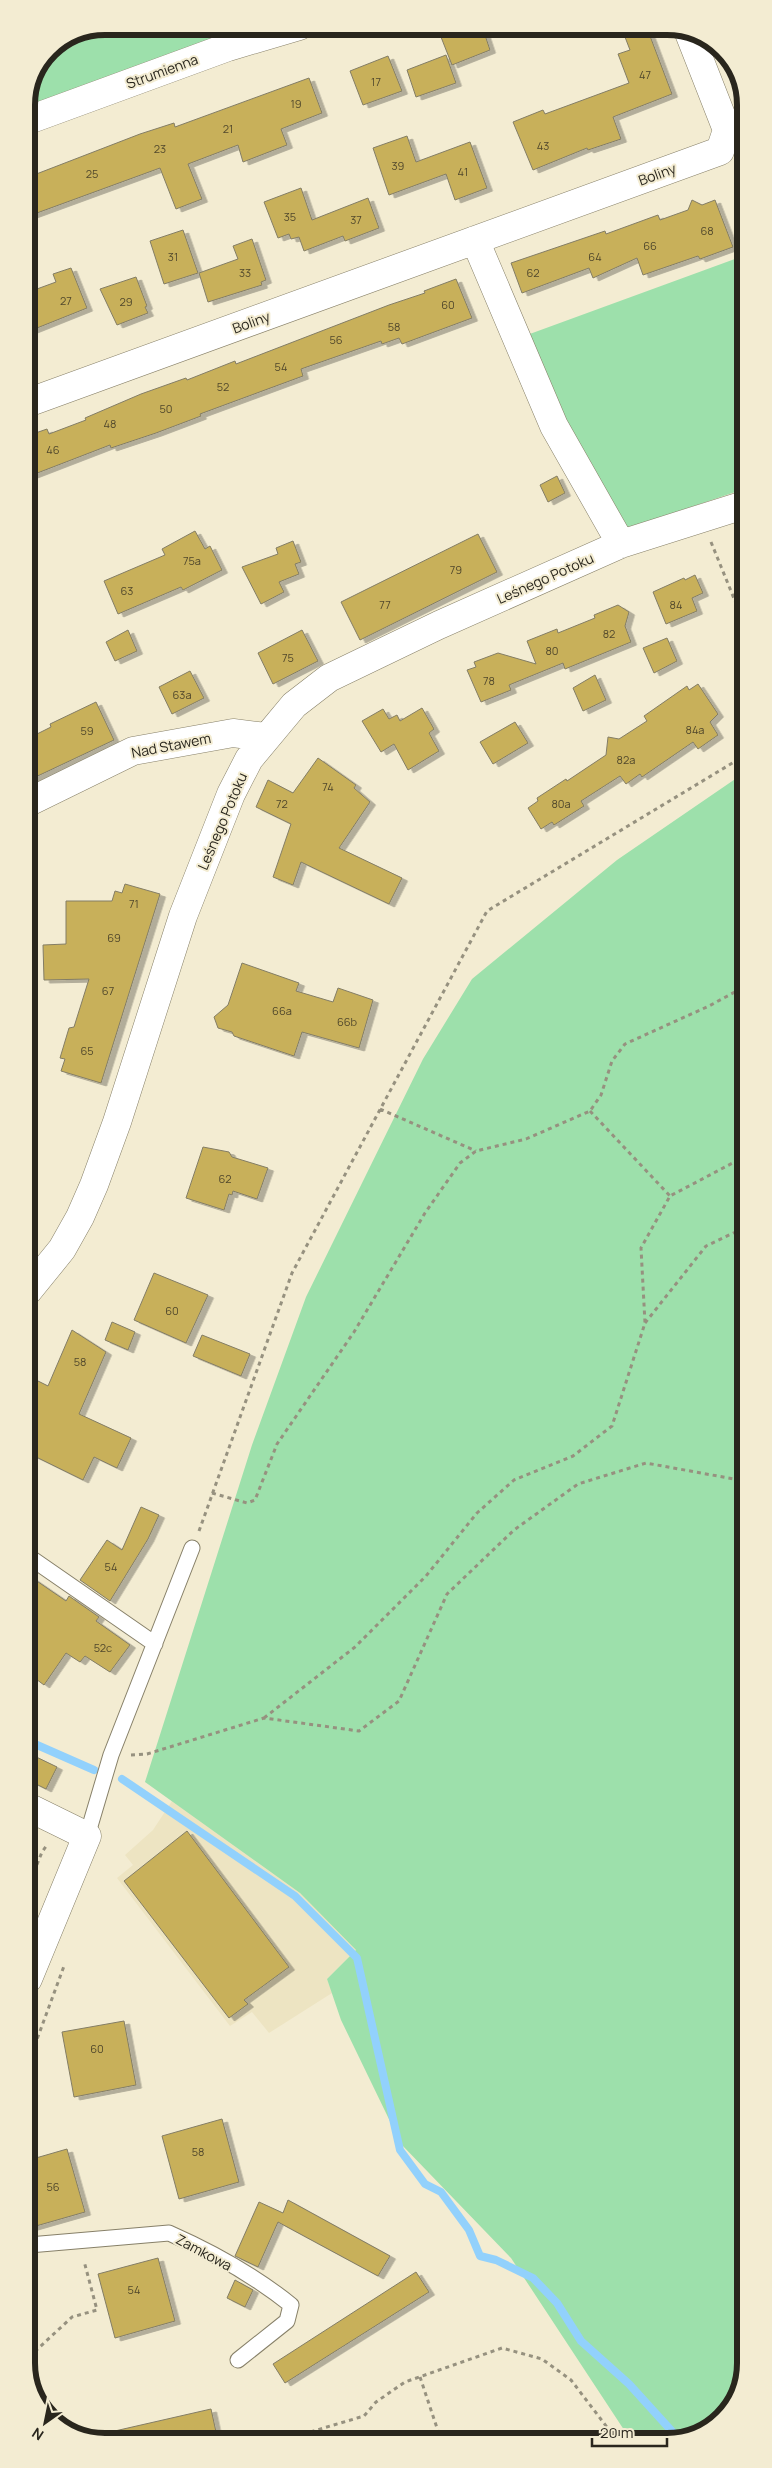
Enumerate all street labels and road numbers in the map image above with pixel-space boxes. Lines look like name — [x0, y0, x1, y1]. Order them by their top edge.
street label: Strumienna — [123, 49, 201, 93]
street label: Boliny — [636, 158, 679, 190]
street label: Boliny — [230, 306, 273, 338]
street label: Leśnego Potoku — [494, 548, 596, 608]
street label: Nad Stawem — [130, 728, 212, 762]
street label: Leśnego Potoku — [193, 769, 251, 873]
street label: Zamkowa — [173, 2229, 235, 2275]

